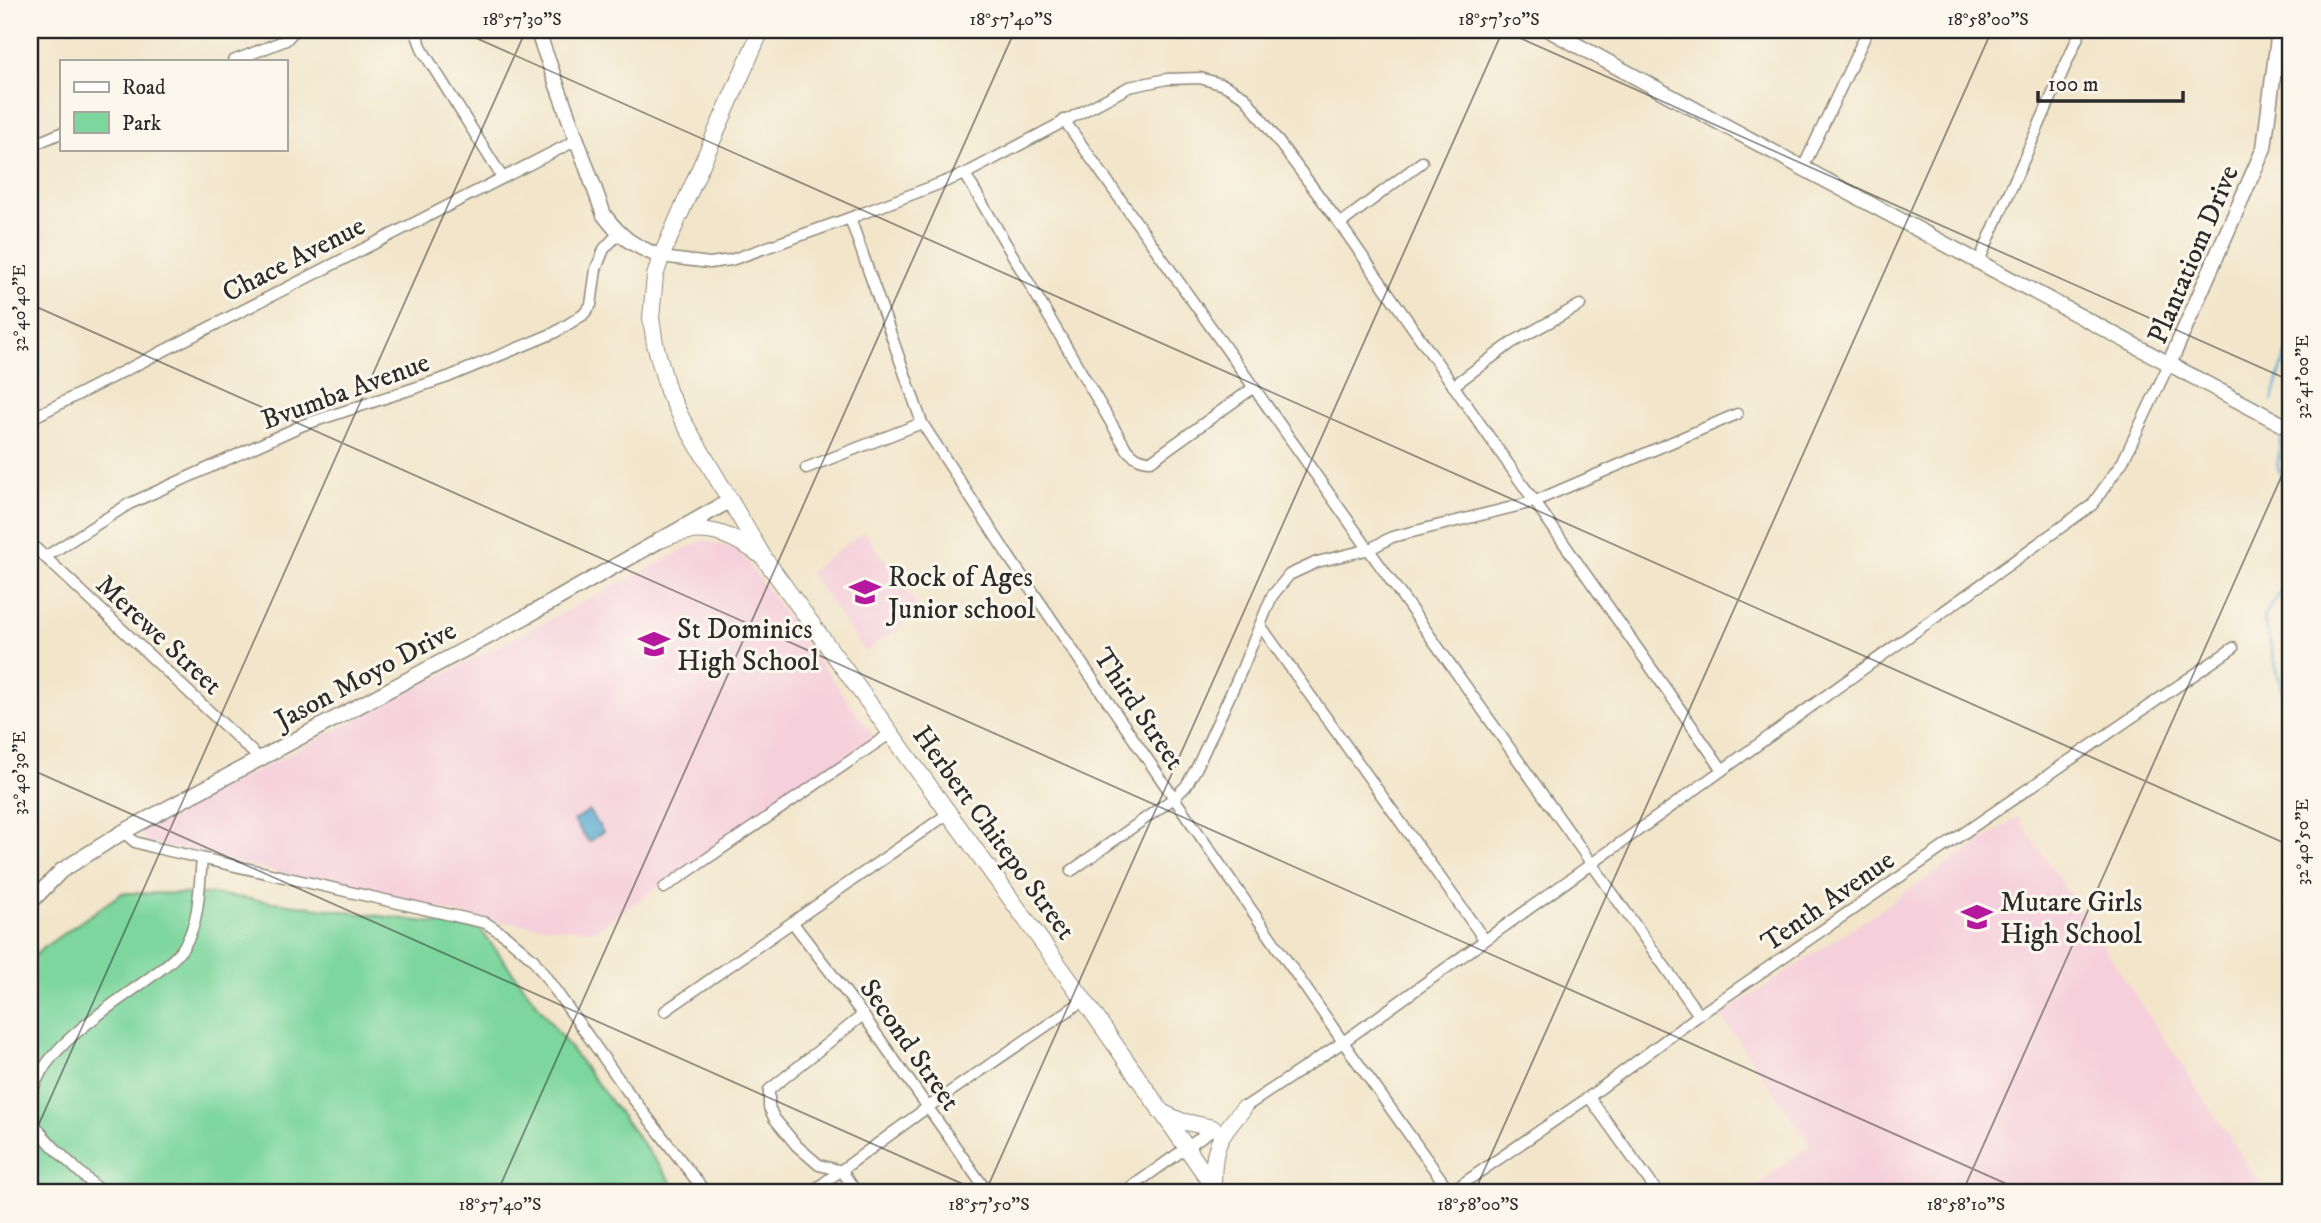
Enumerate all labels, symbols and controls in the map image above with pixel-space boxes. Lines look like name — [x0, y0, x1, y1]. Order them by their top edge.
text: 18°57'30"S — [482, 9, 562, 31]
text: 18°57'40"S — [970, 9, 1052, 31]
text: 18°57'50"S — [1458, 9, 1540, 31]
text: 18°58'00"S — [1947, 9, 2029, 31]
legend — [60, 60, 287, 150]
scale bar — [2038, 60, 2183, 104]
text: 100 m — [2048, 72, 2099, 98]
text: Road — [122, 75, 166, 101]
text: Park — [122, 111, 162, 137]
street label: Plantatiom Drive — [2140, 160, 2247, 349]
street label: Chace Avenue — [216, 208, 371, 310]
text: 32°40'40"E — [9, 264, 31, 352]
text: 32°41'00"E — [2292, 335, 2314, 419]
street label: Bvumba Avenue — [257, 345, 434, 438]
place label: Rock of Ages Junior school — [885, 560, 1036, 627]
street label: Merewe Street — [88, 568, 230, 703]
school or university icon: Rock of Ages Junior school — [848, 575, 882, 609]
place label: St Dominics High School — [677, 612, 820, 679]
street label: Jason Moyo Drive — [267, 613, 462, 739]
school or university icon: St Dominics High School — [637, 627, 671, 661]
street label: Third Street — [1085, 641, 1192, 777]
street label: Herbert Chitepo Street — [904, 719, 1083, 947]
text: 32°40'30"E — [9, 731, 31, 815]
text: 32°40'50"E — [2292, 799, 2314, 885]
street label: Tenth Avenue — [1754, 842, 1901, 960]
place label: Mutare Girls High School — [2000, 885, 2143, 952]
school or university icon: Mutare Girls High School — [1960, 900, 1994, 934]
street label: Second Street — [852, 972, 968, 1117]
text: 18°57'40"S — [459, 1194, 541, 1216]
text: 18°57'50"S — [948, 1194, 1030, 1216]
text: 18°58'00"S — [1437, 1194, 1519, 1216]
text: 18°58'10"S — [1927, 1194, 2005, 1216]

